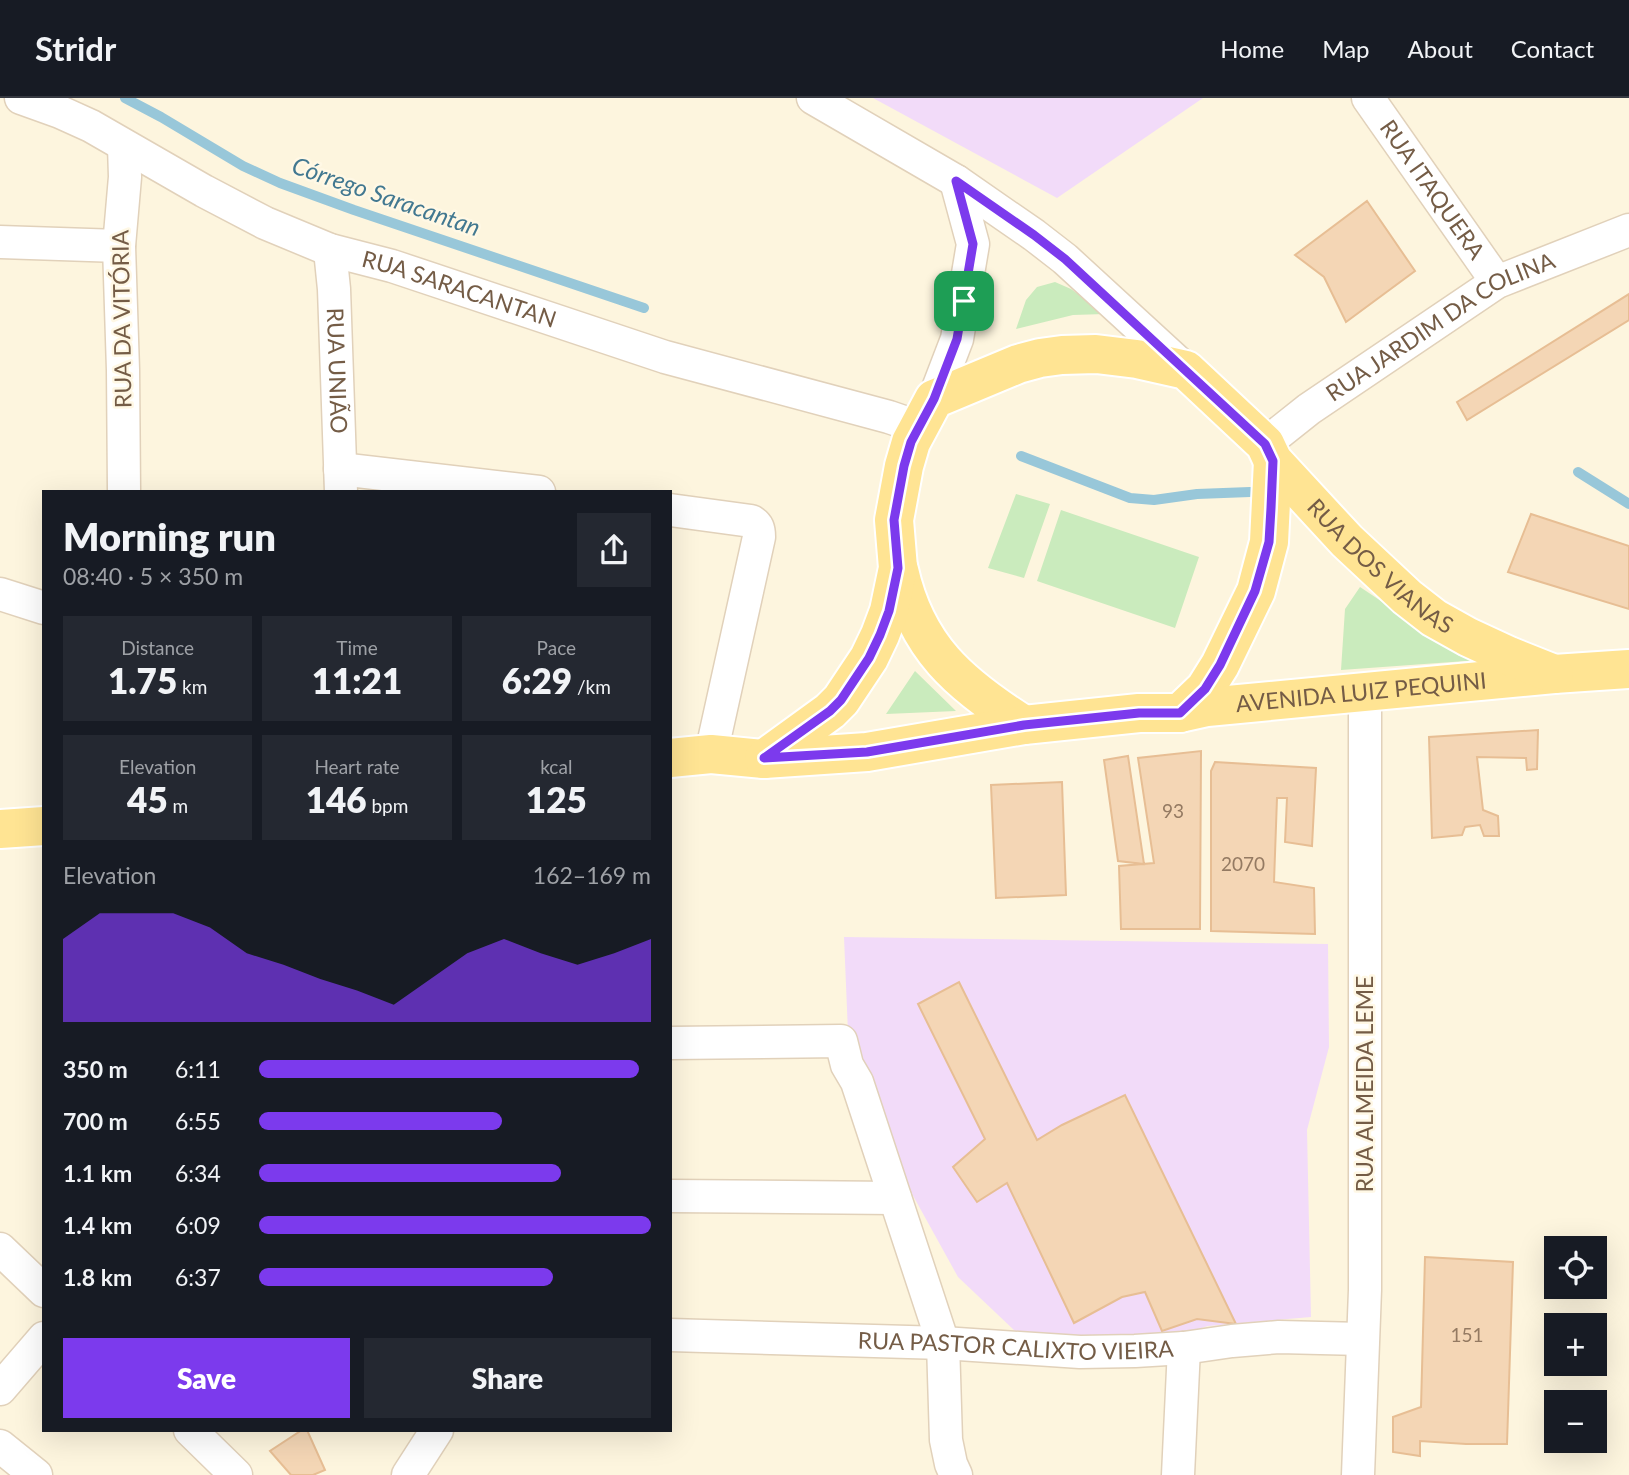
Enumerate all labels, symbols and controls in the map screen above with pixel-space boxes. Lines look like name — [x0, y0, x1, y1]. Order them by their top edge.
text: Stridr — [35, 28, 116, 68]
text: Home — [1220, 34, 1284, 63]
text: Map — [1322, 34, 1370, 63]
text: About — [1408, 34, 1473, 63]
text: Contact — [1511, 34, 1594, 63]
street label: RUA ITAQUERA — [1375, 114, 1492, 265]
water label: Córrego Saracantan — [289, 150, 484, 241]
street label: RUA DA VITÓRIA — [105, 229, 137, 408]
street label: RUA SARACANTAN — [359, 244, 560, 333]
street label: RUA JARDIM DA COLINA — [1320, 246, 1559, 407]
pin — [934, 271, 994, 331]
icon: arrive — [945, 282, 983, 320]
street label: RUA UNIÃO — [322, 307, 354, 434]
street label: RUA DOS VIANAS — [1302, 492, 1459, 639]
text: Morning run — [63, 513, 276, 559]
button: share — [577, 513, 651, 587]
text: 08:40 · 5 × 350 m — [63, 562, 243, 590]
text: Distance — [121, 636, 194, 659]
text: Time — [336, 636, 378, 659]
text: Pace — [537, 636, 576, 659]
text: 1.75 — [108, 659, 177, 701]
text: 11:21 — [312, 659, 402, 701]
text: 6:29 — [502, 659, 572, 701]
street label: AVENIDA LUIZ PEQUINI — [1234, 665, 1488, 717]
text: km — [177, 675, 207, 698]
text: /km — [572, 675, 611, 698]
text: Elevation — [119, 755, 196, 778]
text: Heart rate — [314, 755, 400, 778]
text: kcal — [540, 755, 572, 778]
text: 45 — [127, 778, 168, 820]
text: 146 — [306, 778, 367, 820]
text: 125 — [526, 778, 587, 820]
text: m — [168, 794, 188, 817]
text: bpm — [367, 794, 408, 817]
house number: 93 — [1162, 799, 1184, 822]
house number: 2070 — [1221, 852, 1265, 875]
text: Elevation — [63, 861, 156, 889]
text: 162–169 m — [533, 861, 651, 889]
street label: RUA ALMEIDA LEME — [1350, 976, 1378, 1192]
text: 350 m — [63, 1055, 128, 1083]
text: 6:11 — [175, 1055, 221, 1083]
text: 700 m — [63, 1107, 128, 1135]
text: 6:55 — [175, 1107, 221, 1135]
text: 1.1 km — [63, 1159, 132, 1187]
text: 6:34 — [175, 1159, 221, 1187]
text: 1.4 km — [63, 1211, 132, 1239]
text: 6:09 — [175, 1211, 221, 1239]
map controls — [1544, 1236, 1607, 1453]
button: locate — [1544, 1236, 1607, 1299]
text: 1.8 km — [63, 1263, 132, 1291]
text: 6:37 — [175, 1263, 221, 1291]
button: + — [1544, 1313, 1607, 1376]
house number: 151 — [1450, 1323, 1484, 1346]
street label: RUA PASTOR CALIXTO VIEIRA — [857, 1326, 1175, 1365]
button: Save — [63, 1338, 350, 1418]
button: Share — [364, 1338, 651, 1418]
button: − — [1544, 1390, 1607, 1453]

